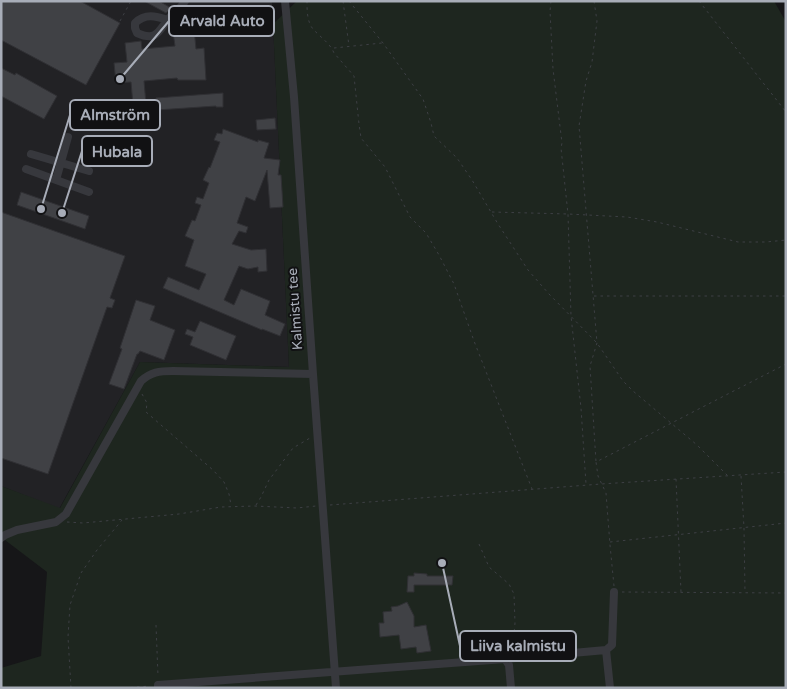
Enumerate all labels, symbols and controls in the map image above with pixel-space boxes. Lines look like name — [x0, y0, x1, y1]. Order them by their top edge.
callout: Arvald Auto — [169, 6, 274, 36]
text: Arvald Auto — [179, 12, 265, 30]
callout: Almström — [70, 100, 160, 130]
text: Almström — [80, 106, 150, 124]
callout: Hubala — [82, 136, 152, 166]
text: Hubala — [92, 143, 142, 161]
street label: Kalmistu tee — [284, 267, 306, 351]
callout: Liiva kalmistu — [460, 631, 576, 661]
text: Liiva kalmistu — [470, 637, 566, 655]

